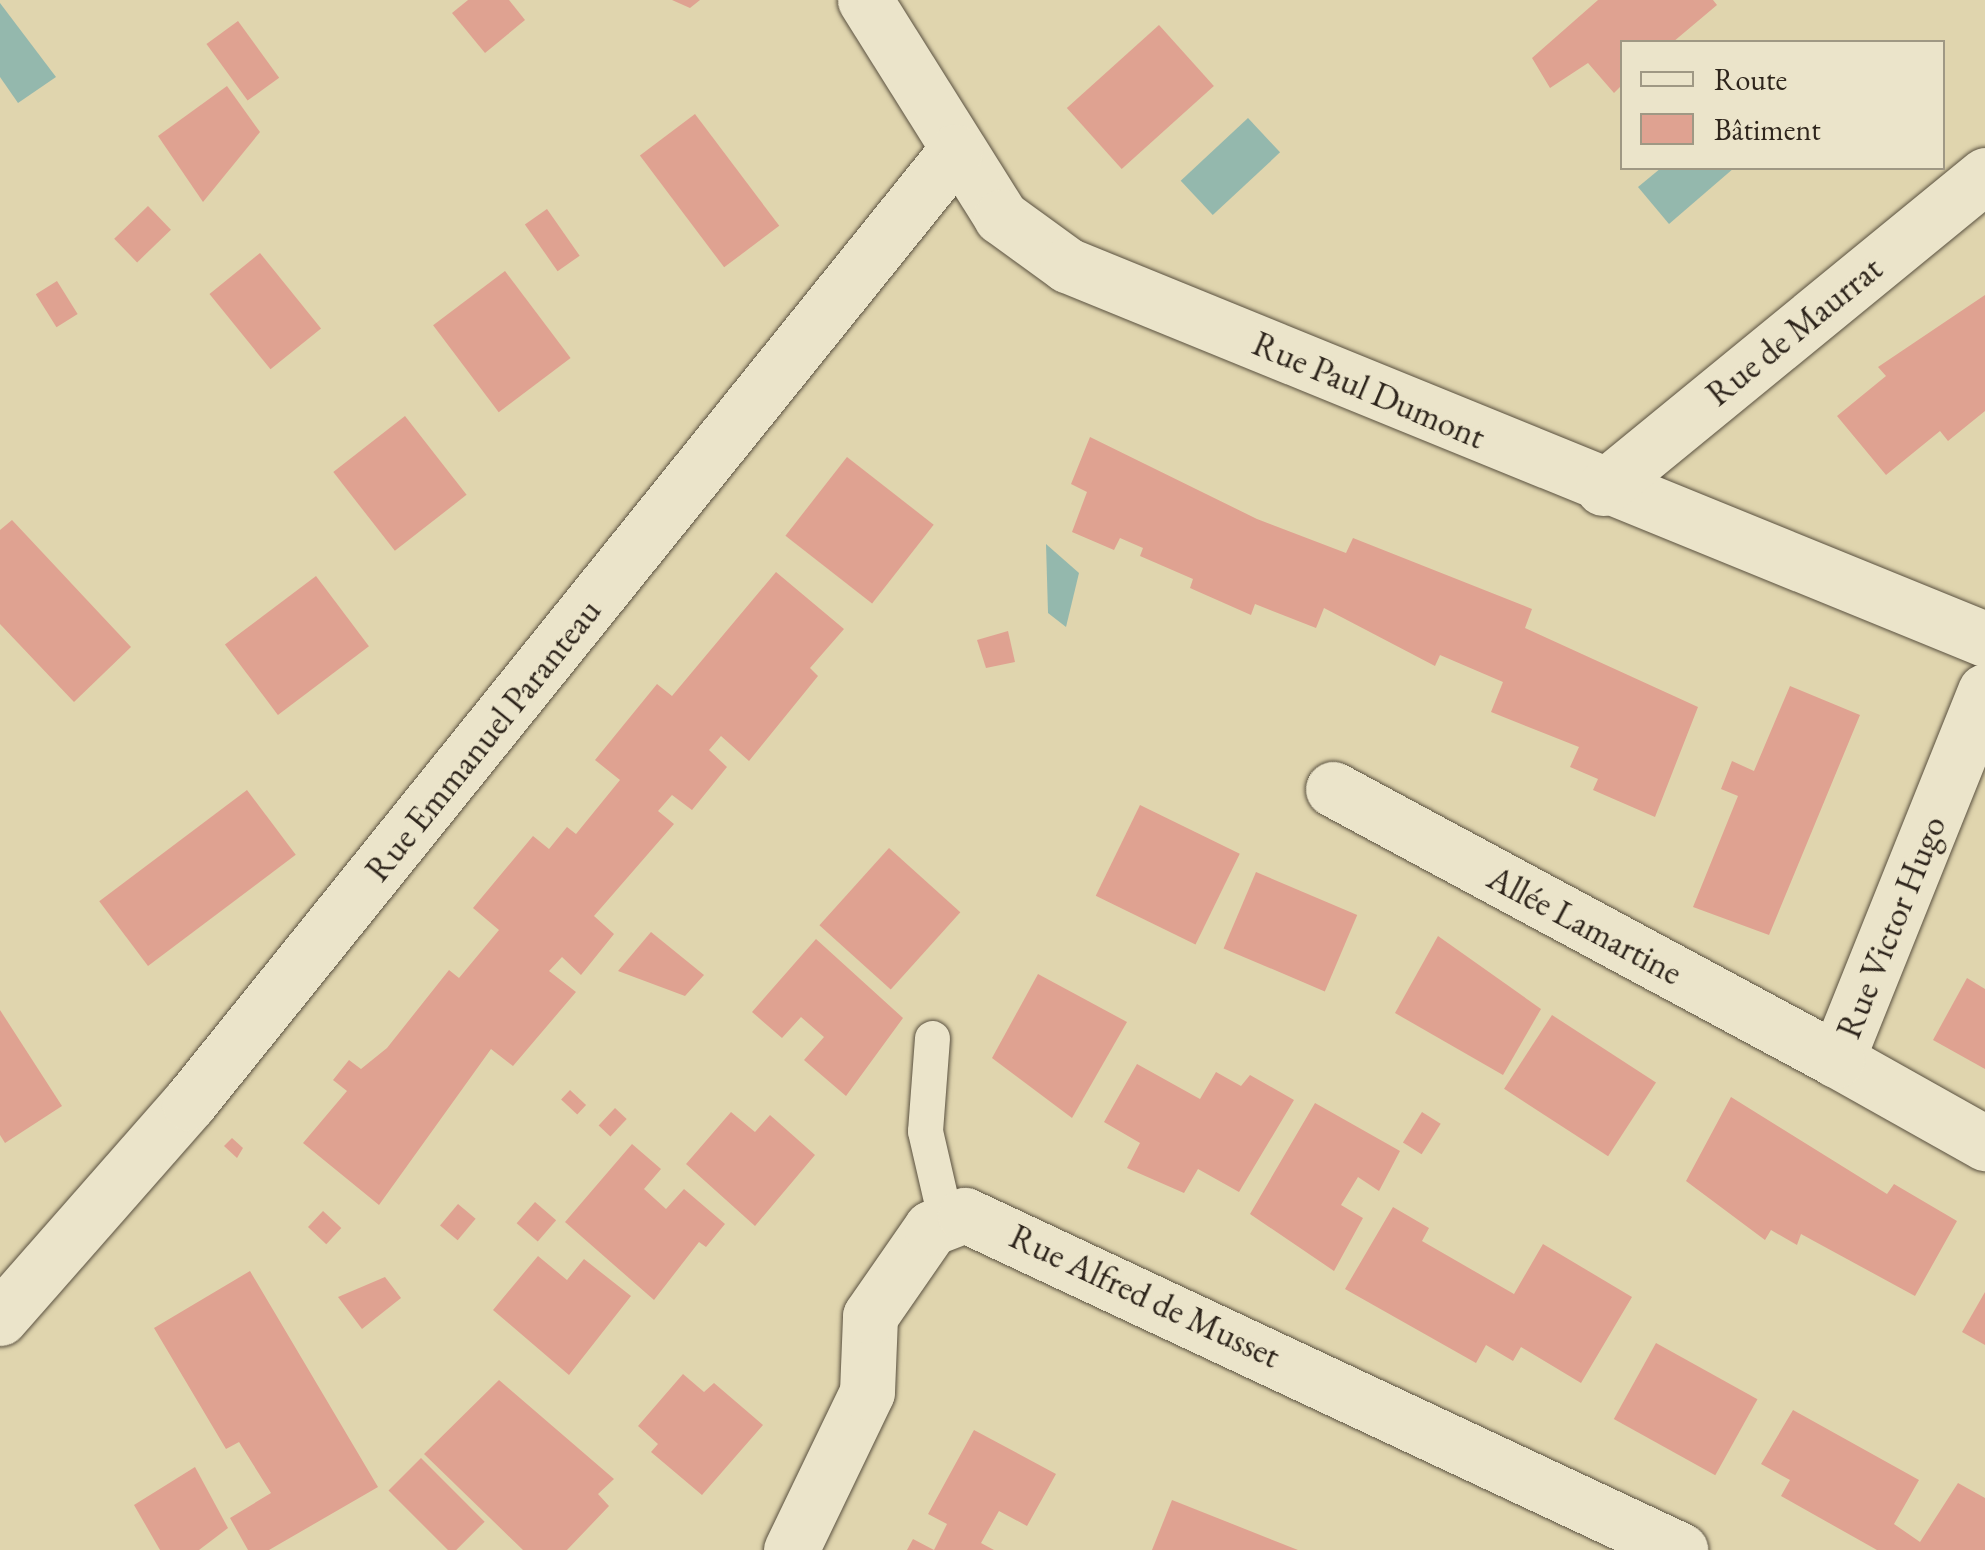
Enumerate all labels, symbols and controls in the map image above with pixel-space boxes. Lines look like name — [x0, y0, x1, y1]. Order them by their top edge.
legend — [1620, 40, 1945, 170]
text: Route — [1714, 60, 1787, 99]
text: Bâtiment — [1714, 110, 1821, 149]
street label: Rue de Maurrat — [1698, 247, 1890, 415]
street label: Rue Paul Dumont — [1247, 322, 1491, 458]
street label: Rue Emmanuel Paranteau — [356, 590, 610, 890]
street label: Rue Victor Hugo — [1827, 810, 1955, 1044]
street label: Allée Lamartine — [1481, 856, 1689, 994]
street label: Rue Alfred de Musset — [1003, 1215, 1287, 1377]

